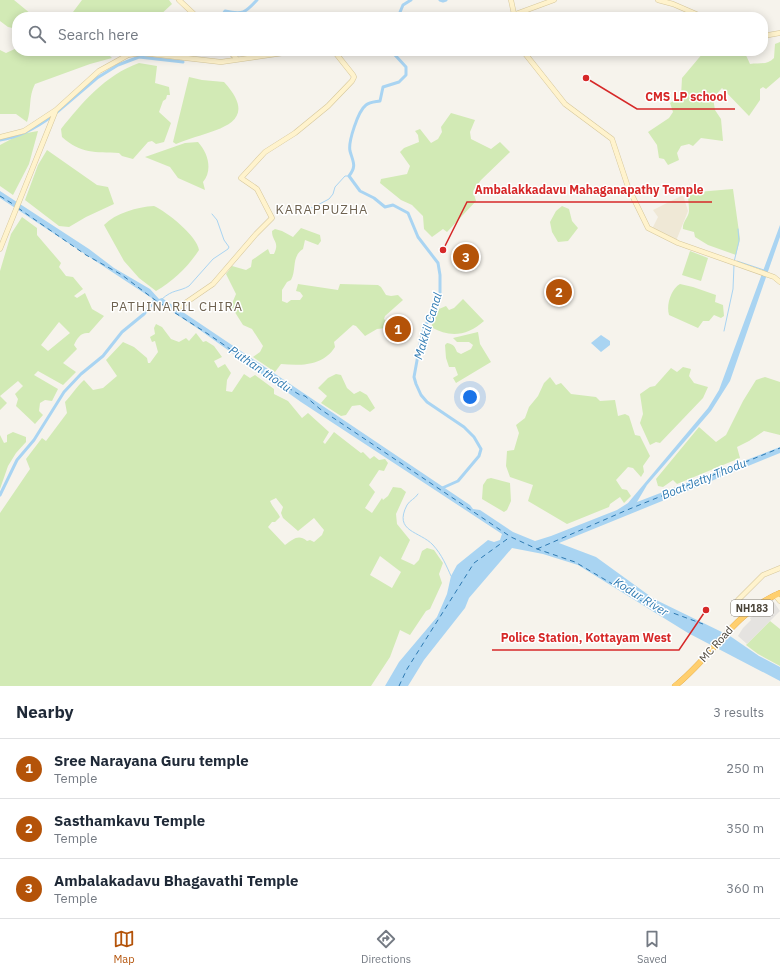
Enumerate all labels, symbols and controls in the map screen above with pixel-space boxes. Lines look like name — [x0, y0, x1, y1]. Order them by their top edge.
search box — [12, 12, 768, 56]
icon: search — [26, 23, 48, 45]
text: Search here — [58, 25, 138, 44]
callout: CMS LP school — [637, 85, 735, 109]
text: CMS LP school — [645, 89, 727, 104]
callout: Ambalakkadavu Mahaganapathy Temple — [467, 178, 712, 202]
text: Ambalakkadavu Mahaganapathy Temple — [474, 182, 704, 197]
district label: KARAPPUZHA — [276, 201, 368, 218]
pin: 3 — [453, 242, 479, 272]
pin: 2 — [546, 277, 572, 307]
water label: Makkil Canal — [410, 290, 445, 361]
district label: PATHINARIL CHIRA — [111, 298, 243, 315]
pin: 1 — [385, 314, 411, 344]
water label: Puthan thodu — [226, 342, 295, 395]
your location — [460, 387, 480, 407]
water label: Boat Jetty Thodu — [659, 455, 749, 502]
water label: Kodur River — [611, 574, 672, 620]
road number: NH183 — [731, 600, 773, 616]
street label: MC Road — [696, 623, 736, 665]
callout: Police Station, Kottayam West — [492, 626, 679, 650]
text: Police Station, Kottayam West — [501, 630, 672, 645]
text: Nearby — [16, 701, 74, 723]
text: 3 results — [713, 704, 764, 721]
text: Sree Narayana Guru temple — [54, 751, 249, 770]
text: 1 — [25, 760, 33, 777]
text: 250 m — [726, 760, 764, 777]
text: Temple — [54, 770, 97, 787]
text: Sasthamkavu Temple — [54, 811, 205, 830]
text: 2 — [25, 820, 33, 837]
text: 350 m — [726, 820, 764, 837]
text: Temple — [54, 830, 97, 847]
text: Ambalakadavu Bhagavathi Temple — [54, 871, 298, 890]
text: 3 — [25, 880, 33, 897]
text: 360 m — [726, 880, 764, 897]
text: Temple — [54, 890, 97, 907]
tab: Map — [113, 928, 135, 966]
tab: Directions — [361, 928, 411, 966]
tab: Saved — [637, 928, 667, 966]

